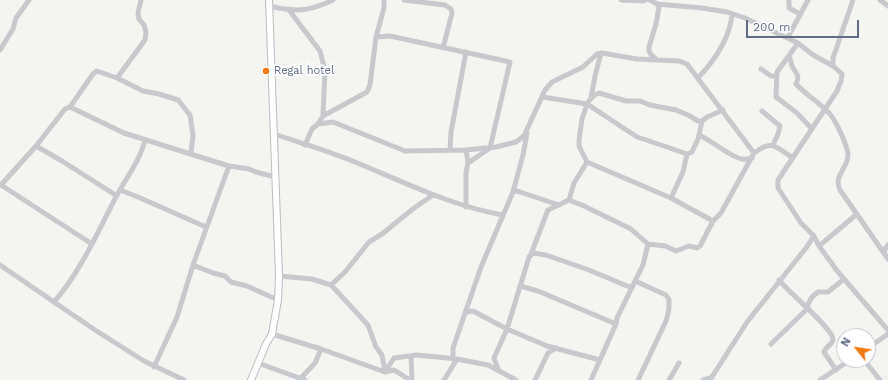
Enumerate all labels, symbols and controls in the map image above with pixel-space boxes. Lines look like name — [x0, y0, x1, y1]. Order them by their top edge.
scale bar — [748, 12, 861, 38]
text: 200 m — [753, 20, 790, 34]
place label: Regal hotel — [274, 64, 334, 78]
marker: Regal hotel — [261, 66, 271, 76]
north arrow — [836, 328, 876, 368]
text: N — [838, 335, 854, 349]

